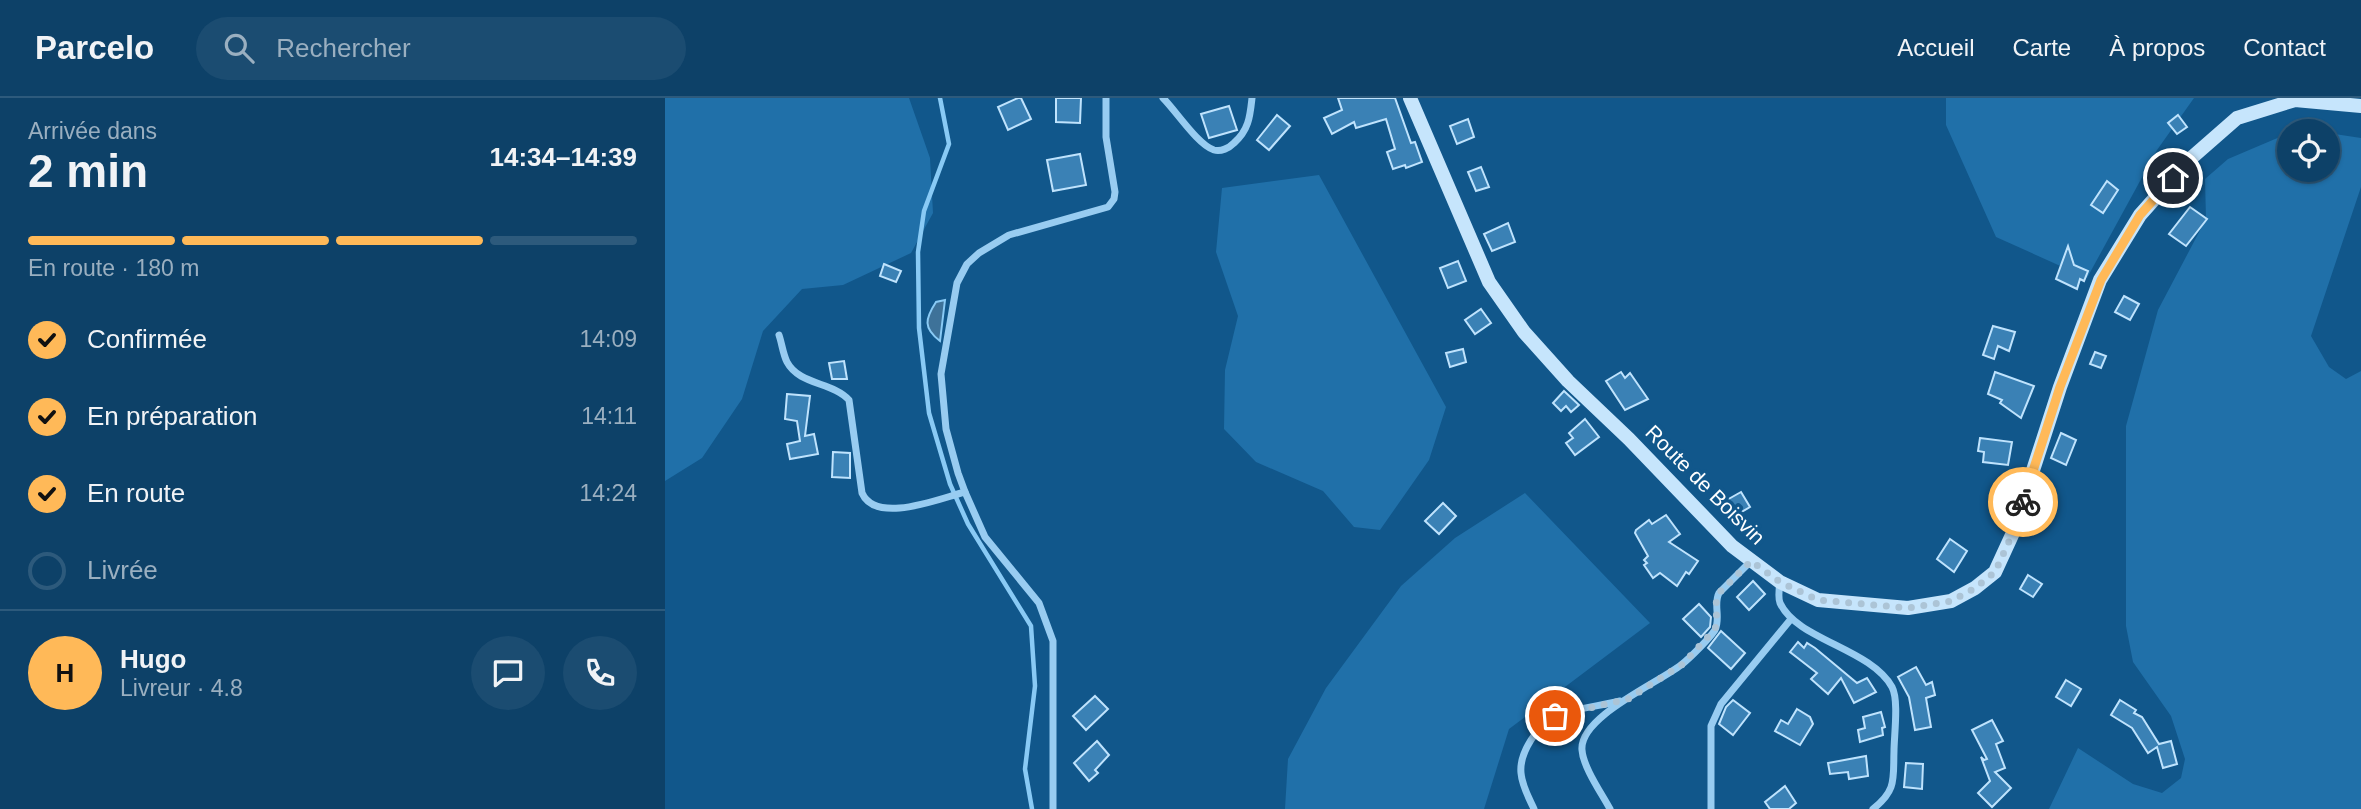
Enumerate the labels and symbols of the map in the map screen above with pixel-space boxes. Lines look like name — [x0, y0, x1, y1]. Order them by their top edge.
pin — [2143, 148, 2203, 208]
street label: Route de Boisvin — [1641, 420, 1770, 549]
courier — [1988, 467, 2058, 537]
pin — [1525, 686, 1585, 746]

